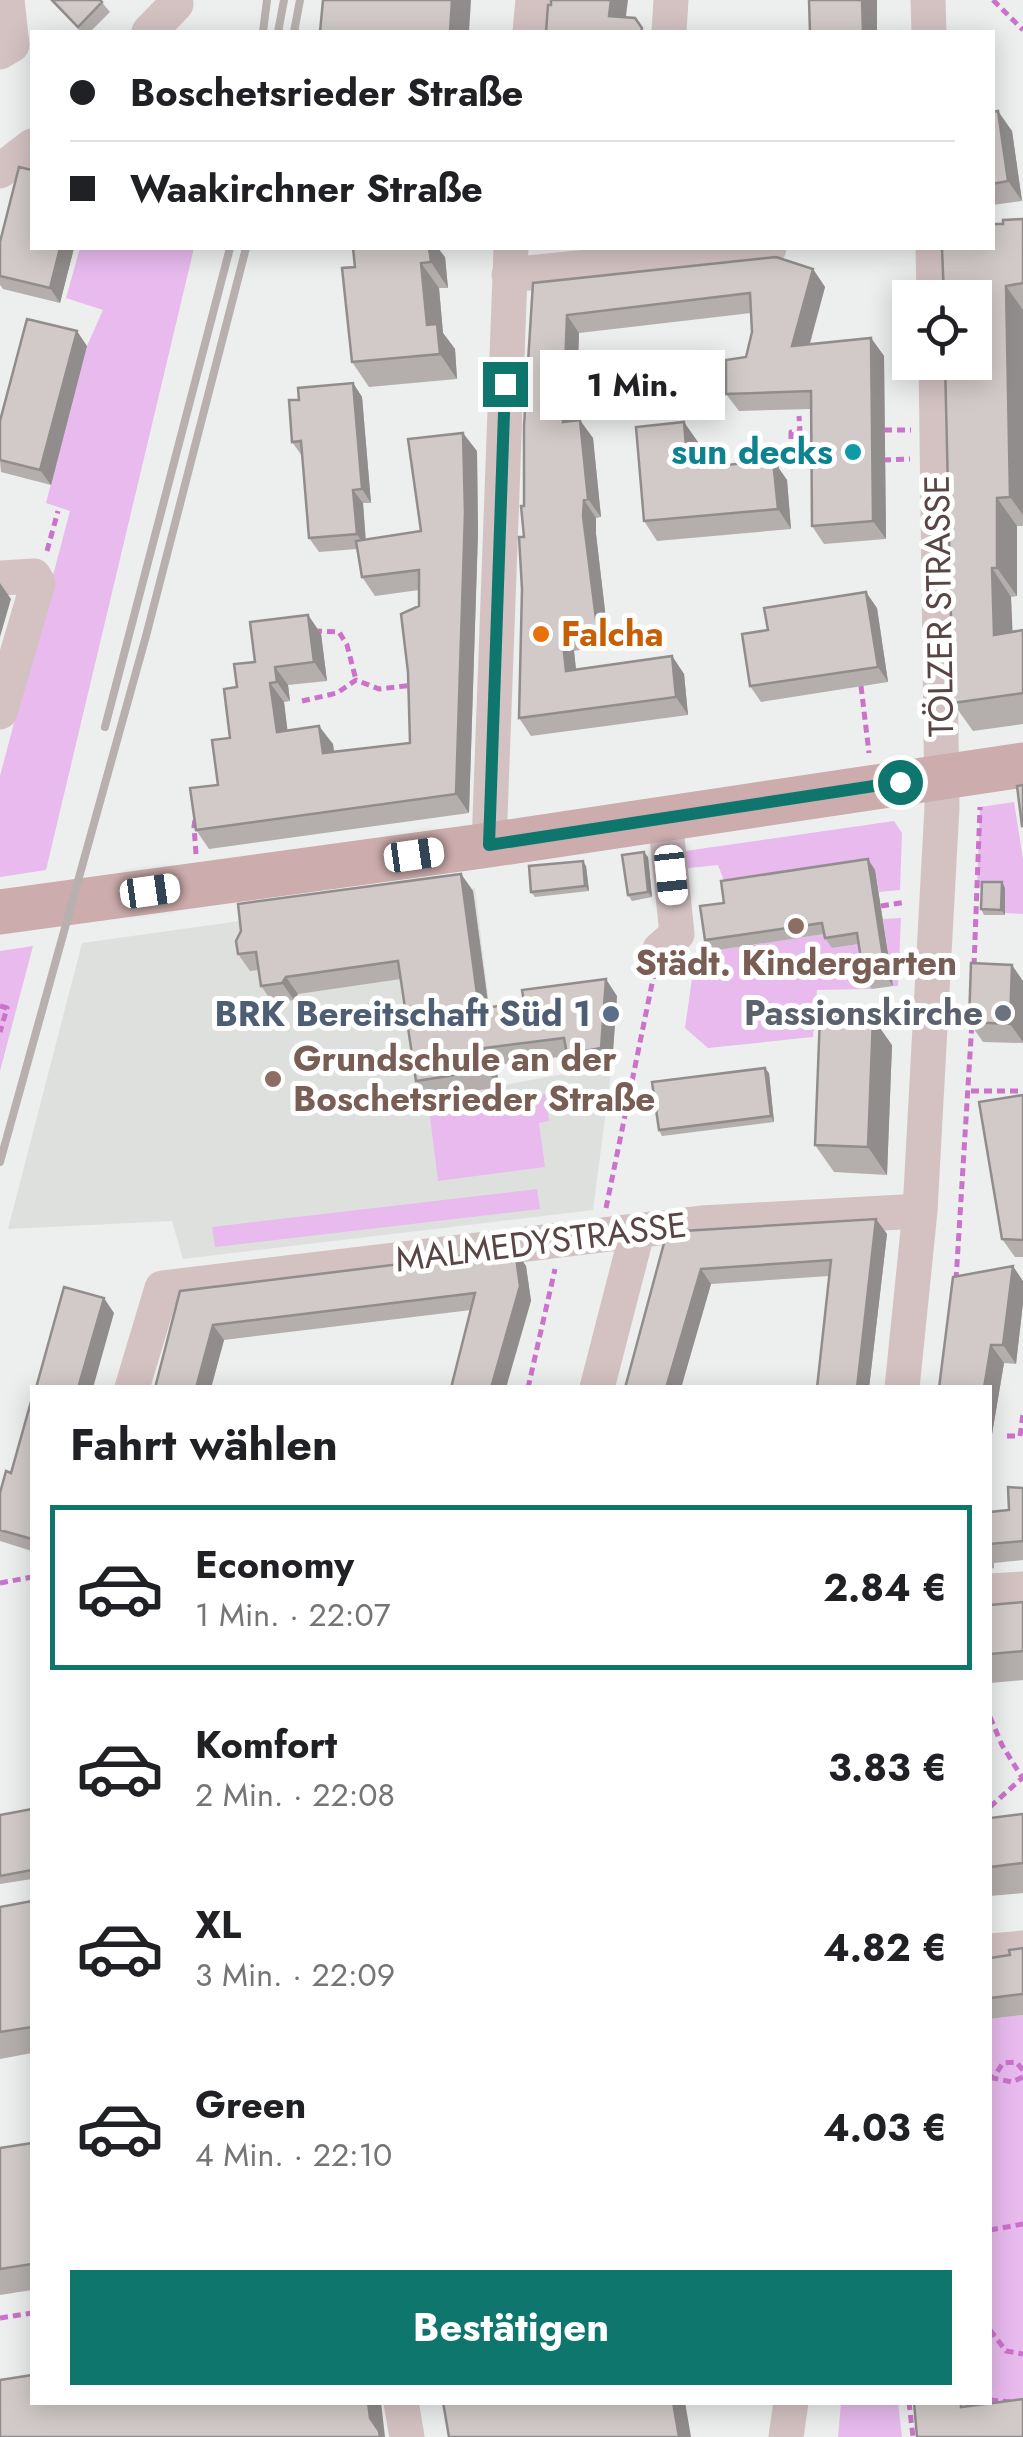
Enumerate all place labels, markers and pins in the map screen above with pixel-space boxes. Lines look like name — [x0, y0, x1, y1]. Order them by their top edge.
place label: sun decks — [671, 427, 833, 477]
marker: sun decks — [842, 441, 864, 463]
place label: Falcha — [561, 609, 664, 659]
marker: Falcha — [530, 623, 552, 645]
marker: Städt. Kindergarten — [785, 915, 807, 937]
place label: Städt. Kindergarten — [635, 938, 957, 988]
place label: Passionskirche — [744, 988, 983, 1038]
place label: BRK Bereitschaft Süd 1 — [215, 989, 591, 1039]
marker: Passionskirche — [992, 1002, 1014, 1024]
marker: BRK Bereitschaft Süd 1 — [600, 1003, 622, 1025]
place label: Grundschule an der Boschetsrieder Straße — [293, 1034, 655, 1124]
marker: Grundschule an der Boschetsrieder Straße — [262, 1068, 284, 1090]

